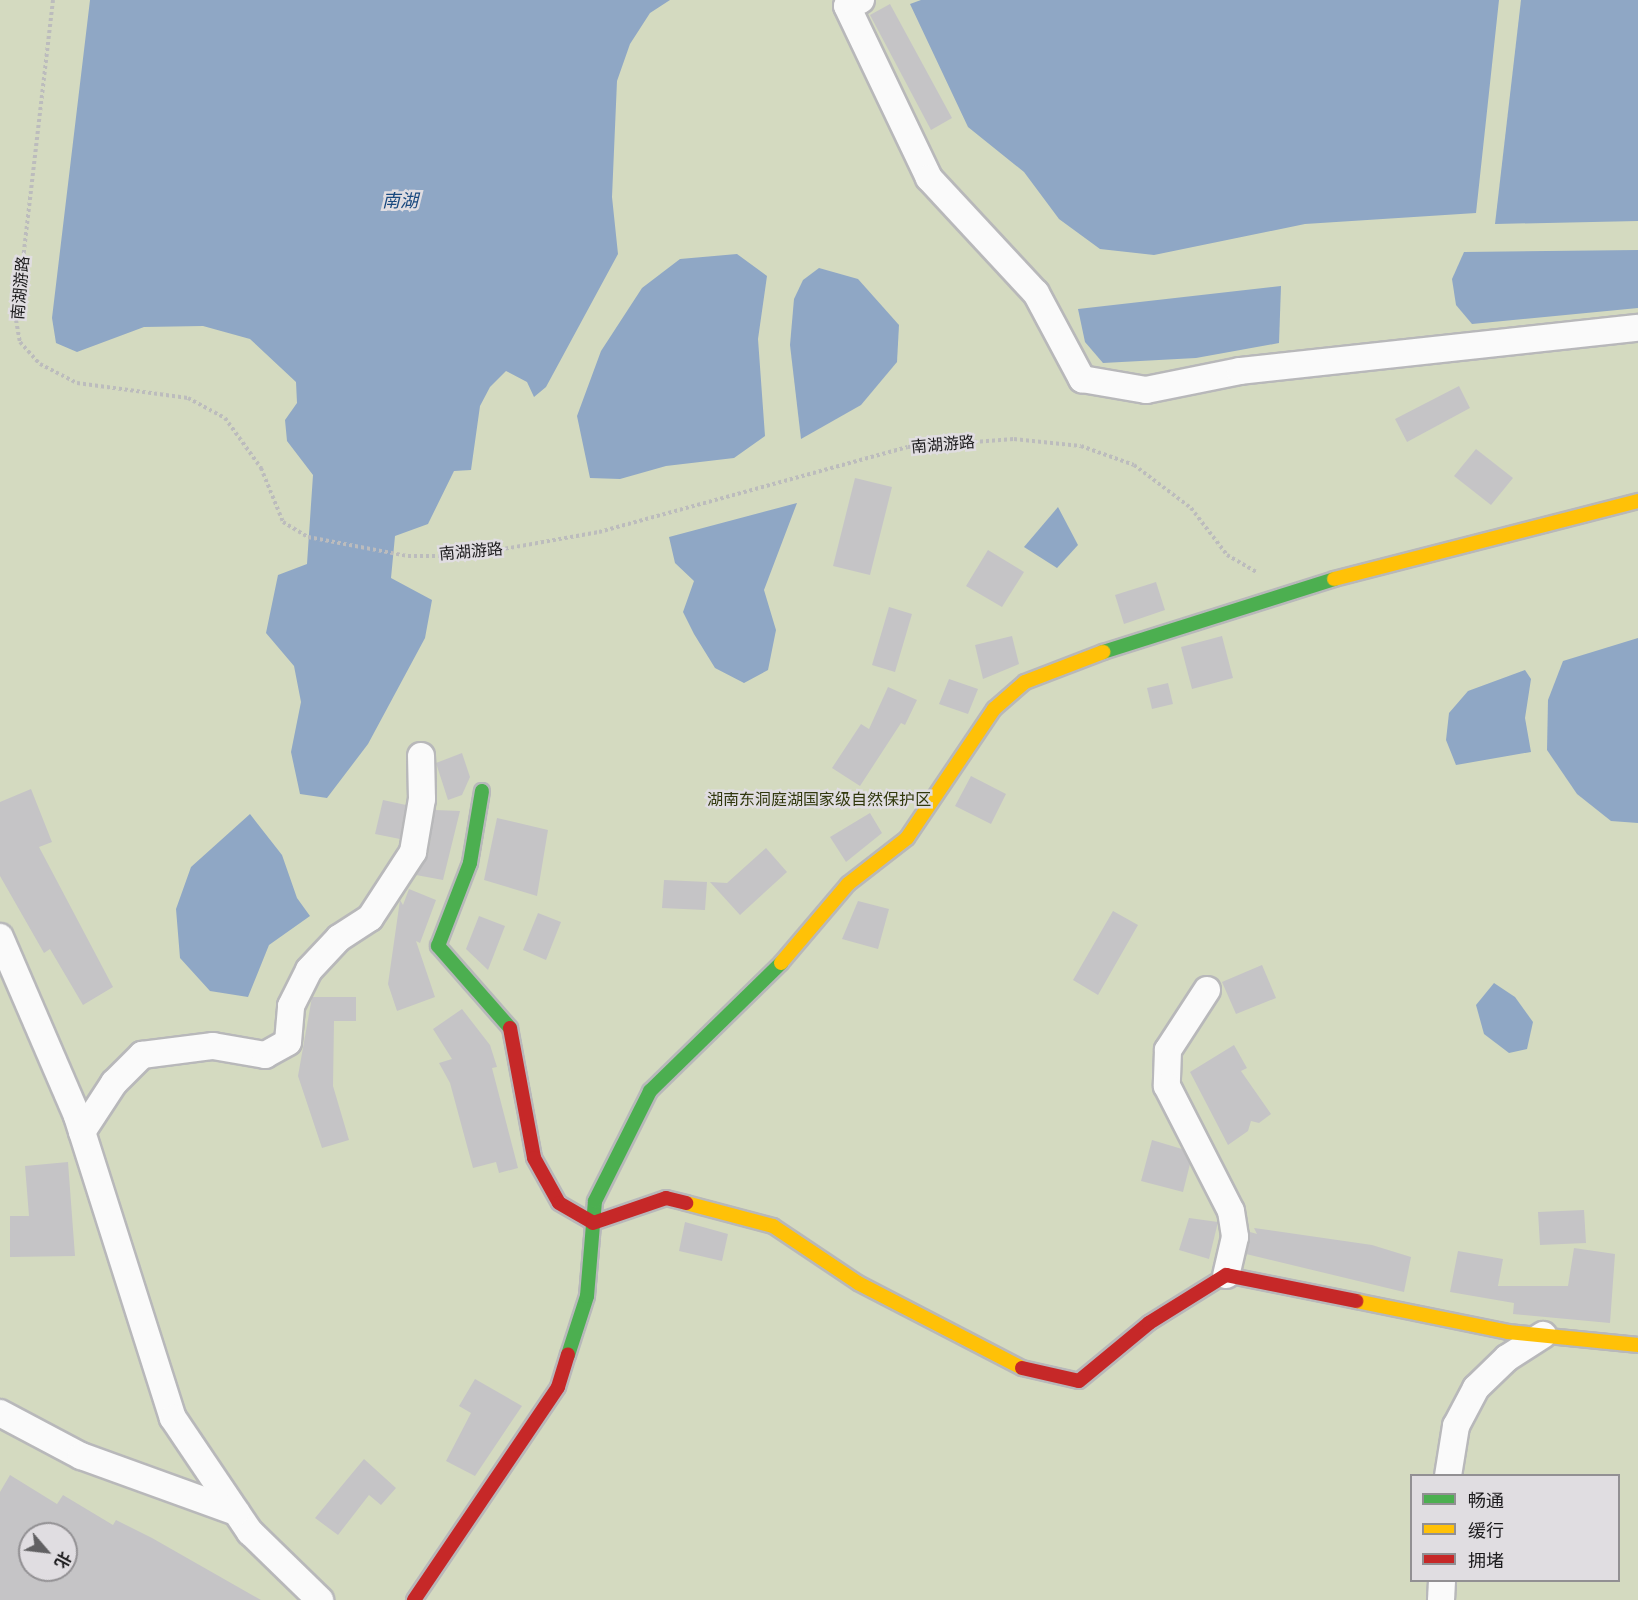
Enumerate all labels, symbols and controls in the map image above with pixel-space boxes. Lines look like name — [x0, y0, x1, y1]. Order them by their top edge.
water label: 南湖 — [382, 190, 418, 212]
street label: 南湖游路 — [9, 255, 33, 321]
street label: 南湖游路 — [910, 433, 976, 457]
street label: 南湖游路 — [438, 540, 504, 564]
park label: 湖南东洞庭湖国家级自然保护区 — [707, 790, 931, 810]
legend — [1410, 1474, 1620, 1582]
text: 畅通 — [1468, 1490, 1504, 1511]
text: 缓行 — [1468, 1520, 1504, 1541]
north arrow — [18, 1522, 78, 1582]
text: 北 — [50, 1548, 75, 1571]
text: 拥堵 — [1468, 1550, 1504, 1571]

